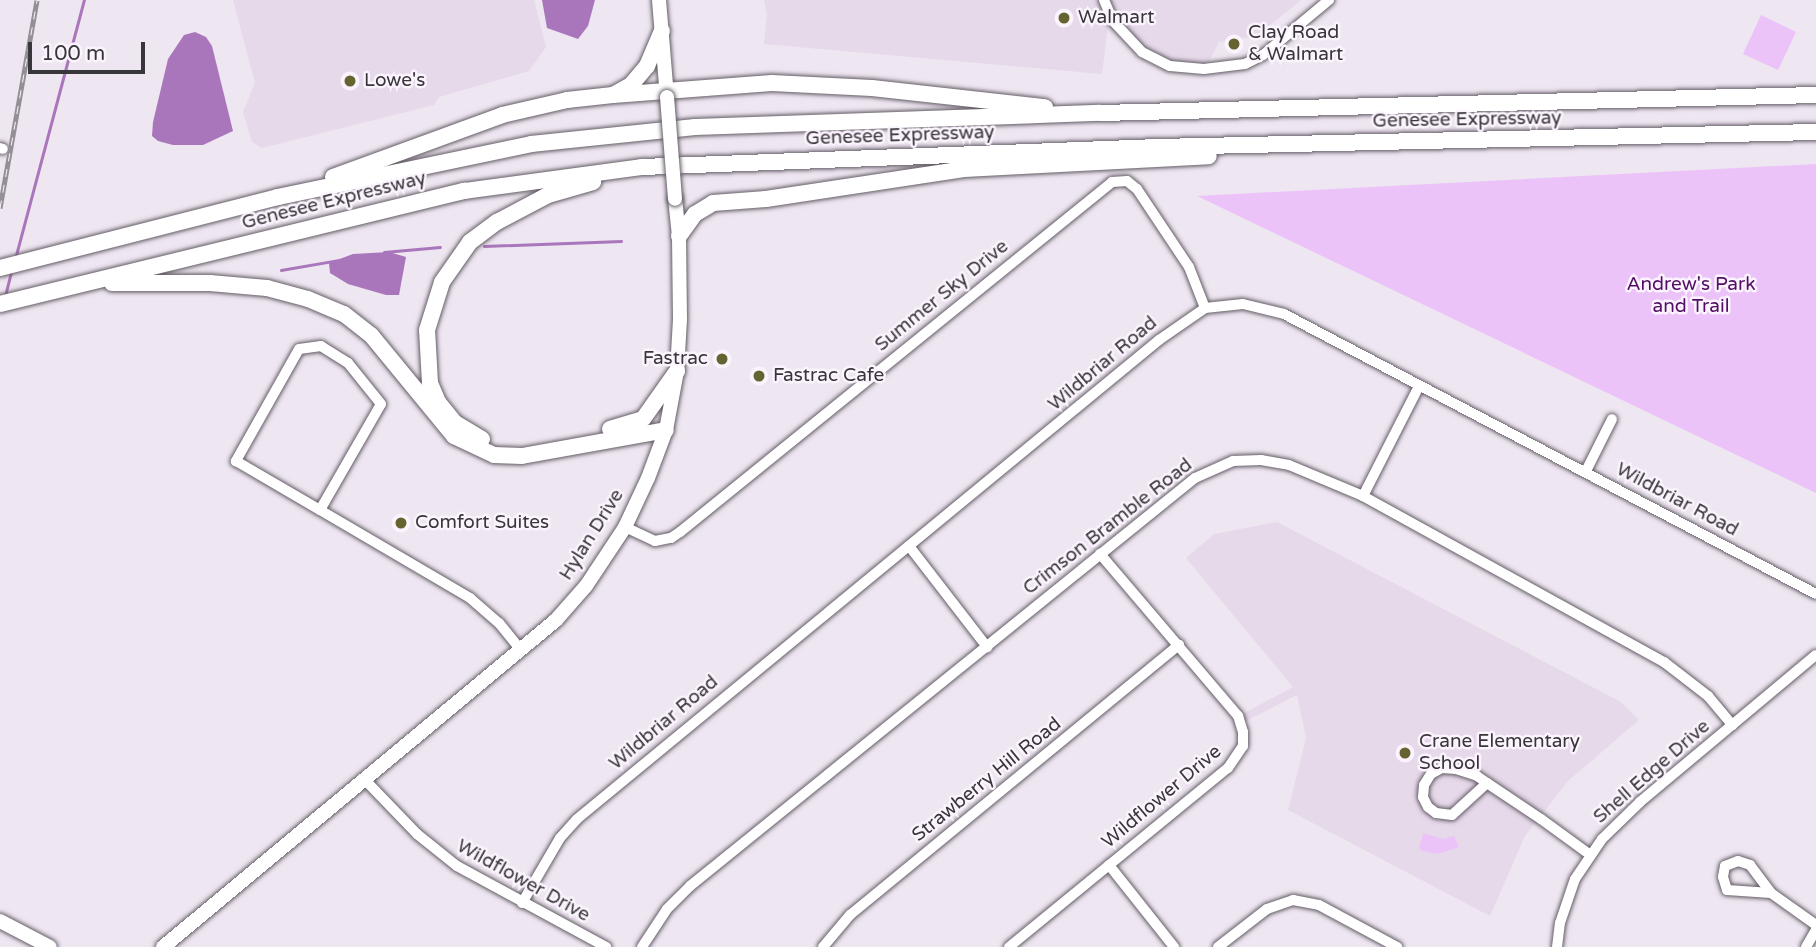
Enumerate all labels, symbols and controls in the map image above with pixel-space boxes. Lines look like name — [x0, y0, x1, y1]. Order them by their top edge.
place label: Walmart — [1078, 7, 1155, 29]
marker: Walmart — [1056, 10, 1072, 26]
place label: Clay Road & Walmart — [1248, 22, 1343, 66]
scale bar — [32, 28, 149, 72]
marker: Clay Road & Walmart — [1226, 36, 1242, 52]
text: 100 m — [41, 41, 105, 66]
place label: Lowe's — [364, 70, 425, 92]
marker: Lowe's — [342, 73, 358, 89]
street label: Genesee Expressway — [1372, 107, 1562, 133]
street label: Genesee Expressway — [805, 121, 995, 151]
street label: Genesee Expressway — [240, 167, 428, 235]
street label: Summer Sky Drive — [871, 235, 1013, 357]
park label: Andrew's Park and Trail — [1626, 274, 1756, 318]
street label: Wildbriar Road — [1044, 312, 1162, 416]
place label: Fastrac — [643, 348, 708, 370]
marker: Fastrac — [714, 351, 730, 367]
place label: Fastrac Cafe — [773, 365, 884, 387]
marker: Fastrac Cafe — [751, 368, 767, 384]
street label: Crimson Bramble Road — [1019, 454, 1197, 600]
street label: Wildbriar Road — [1612, 458, 1742, 542]
street label: Hylan Drive — [555, 485, 629, 585]
place label: Comfort Suites — [415, 512, 549, 534]
marker: Comfort Suites — [393, 515, 409, 531]
street label: Wildbriar Road — [605, 671, 723, 775]
street label: Strawberry Hill Road — [908, 713, 1066, 847]
street label: Shell Edge Drive — [1589, 715, 1715, 829]
place label: Crane Elementary School — [1419, 731, 1580, 775]
street label: Wildflower Drive — [1098, 740, 1226, 854]
marker: Crane Elementary School — [1397, 745, 1413, 761]
street label: Wildflower Drive — [452, 835, 594, 927]

